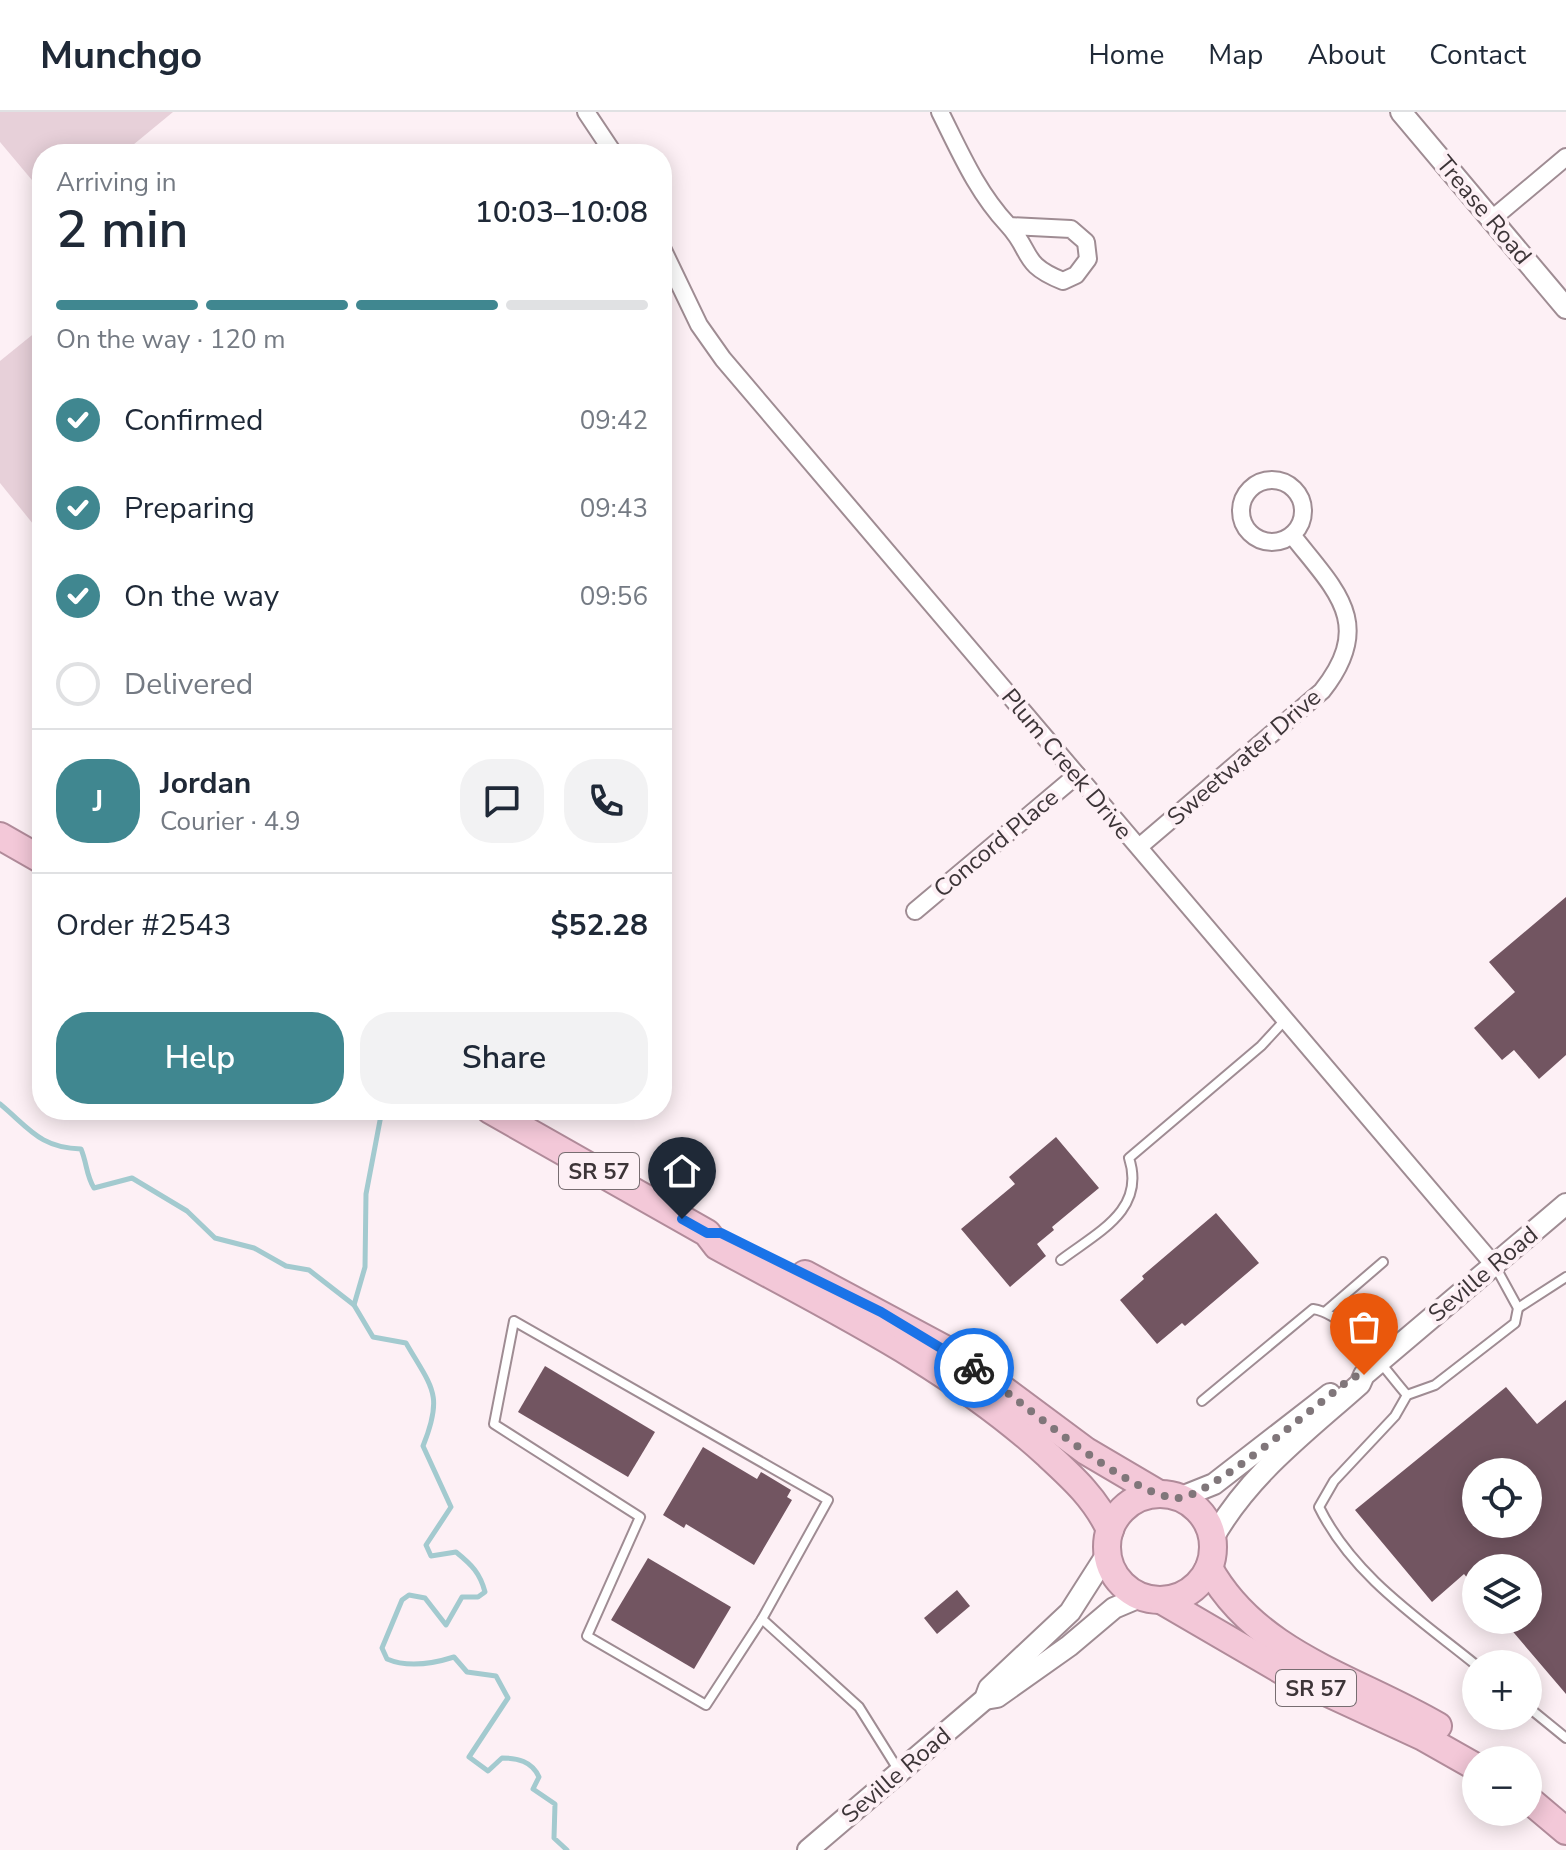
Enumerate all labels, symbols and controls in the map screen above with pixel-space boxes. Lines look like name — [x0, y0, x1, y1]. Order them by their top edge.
text: Munchgo — [40, 30, 202, 81]
text: Home — [1089, 36, 1164, 74]
text: Map — [1208, 36, 1263, 74]
text: About — [1307, 36, 1385, 74]
text: Contact — [1429, 36, 1526, 74]
street label: Trease Road — [1429, 149, 1539, 271]
text: Arriving in — [56, 165, 177, 200]
text: 10:03–10:08 — [475, 192, 648, 233]
text: 2 min — [56, 194, 189, 265]
text: On the way · 120 m — [56, 322, 285, 357]
icon: check — [56, 398, 100, 442]
text: Confirmed — [124, 400, 264, 441]
text: 09:42 — [580, 403, 648, 438]
icon: check — [56, 486, 100, 530]
text: Preparing — [124, 488, 255, 529]
text: 09:43 — [580, 491, 648, 526]
icon: check — [56, 574, 100, 618]
text: On the way — [124, 576, 279, 617]
text: 09:56 — [580, 579, 648, 614]
text: Delivered — [124, 664, 253, 705]
street label: Sweetwater Drive — [1160, 681, 1328, 833]
street label: Plum Creek Drive — [994, 682, 1140, 846]
button: chat — [460, 759, 544, 843]
button: phone — [564, 759, 648, 843]
text: Jordan — [160, 763, 251, 804]
text: J — [93, 781, 103, 822]
street label: Concord Place — [927, 781, 1065, 905]
text: Courier · 4.9 — [160, 804, 301, 839]
text: Order #2543 — [56, 905, 231, 946]
text: $52.28 — [551, 905, 648, 946]
button: Help — [56, 1012, 344, 1104]
button: Share — [360, 1012, 648, 1104]
pin — [648, 1137, 716, 1219]
icon: home — [660, 1149, 704, 1193]
road number: SR 57 — [559, 1153, 639, 1189]
street label: Seville Road — [1421, 1219, 1545, 1329]
pin — [1330, 1293, 1398, 1375]
icon: bag — [1342, 1305, 1386, 1349]
courier — [934, 1328, 1014, 1408]
icon: bike — [952, 1346, 996, 1390]
map controls — [1462, 1458, 1542, 1826]
button: locate — [1462, 1458, 1542, 1538]
button: layers — [1462, 1554, 1542, 1634]
button: + — [1462, 1650, 1542, 1730]
road number: SR 57 — [1276, 1670, 1356, 1706]
street label: Seville Road — [834, 1720, 958, 1830]
button: − — [1462, 1746, 1542, 1826]

